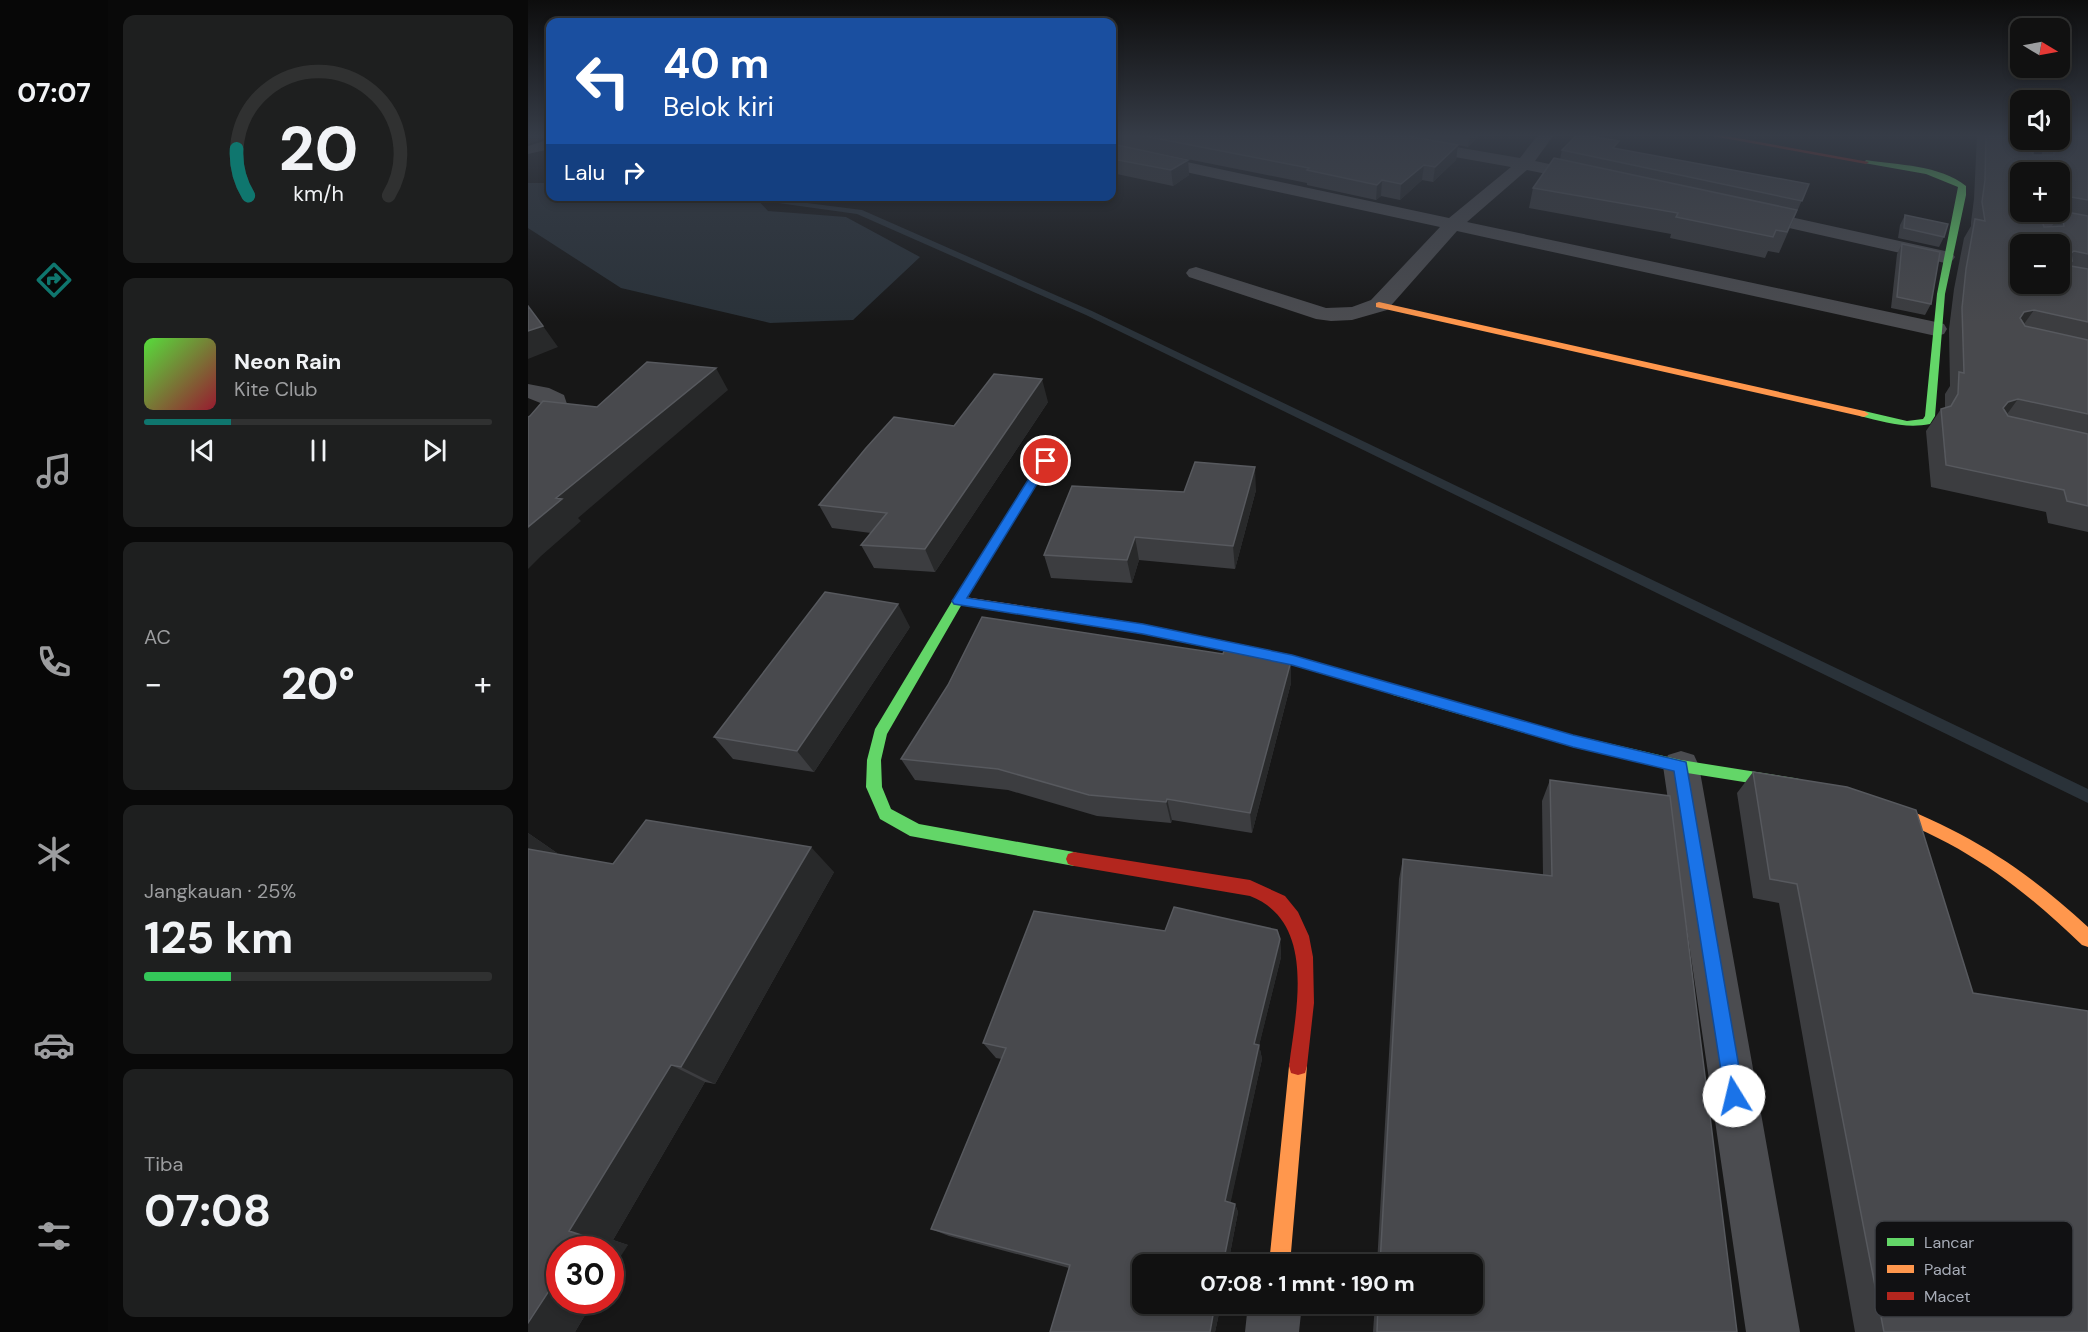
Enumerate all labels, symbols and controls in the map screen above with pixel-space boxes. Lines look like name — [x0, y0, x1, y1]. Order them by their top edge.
north arrow — [2010, 18, 2070, 78]
map controls — [2010, 18, 2070, 294]
text: 40 m — [663, 36, 769, 91]
icon: left — [564, 42, 642, 120]
text: 07:07 — [17, 75, 91, 110]
text: Belok kiri — [663, 89, 774, 124]
button: sound — [2010, 90, 2070, 150]
text: 20 — [278, 108, 358, 189]
icon: right — [617, 156, 650, 189]
text: Lalu — [564, 158, 605, 187]
button: + — [2010, 162, 2070, 222]
text: km/h — [293, 181, 343, 209]
button: − — [2010, 234, 2070, 294]
icon: directions — [33, 259, 75, 301]
text: Neon Rain — [234, 347, 341, 376]
text: Kite Club — [234, 376, 318, 402]
icon: previous — [186, 434, 219, 467]
icon: pause — [302, 434, 335, 467]
icon: next — [418, 434, 451, 467]
pin — [1020, 435, 1071, 486]
icon: arrive — [1029, 444, 1062, 477]
icon: music — [33, 450, 75, 492]
text: AC — [144, 624, 171, 650]
icon: phone — [33, 641, 75, 683]
text: 20° — [281, 654, 355, 713]
text: − — [144, 662, 162, 705]
text: + — [474, 662, 492, 705]
icon: climate — [33, 833, 75, 875]
text: Jangkauan · 25% — [144, 878, 296, 904]
text: 125 km — [144, 908, 293, 967]
icon: car — [33, 1024, 75, 1066]
position arrow — [1702, 1064, 1766, 1128]
text: Tiba — [144, 1151, 183, 1177]
text: 07:08 — [144, 1181, 271, 1240]
icon: filters — [33, 1215, 75, 1257]
legend — [1875, 1221, 2073, 1317]
text: Lancar — [1924, 1232, 1974, 1253]
speed limit sign: 30 — [546, 1236, 624, 1314]
text: Padat — [1924, 1259, 1966, 1280]
text: 07:08 · 1 mnt · 190 m — [1200, 1269, 1415, 1298]
text: Macet — [1924, 1286, 1970, 1307]

